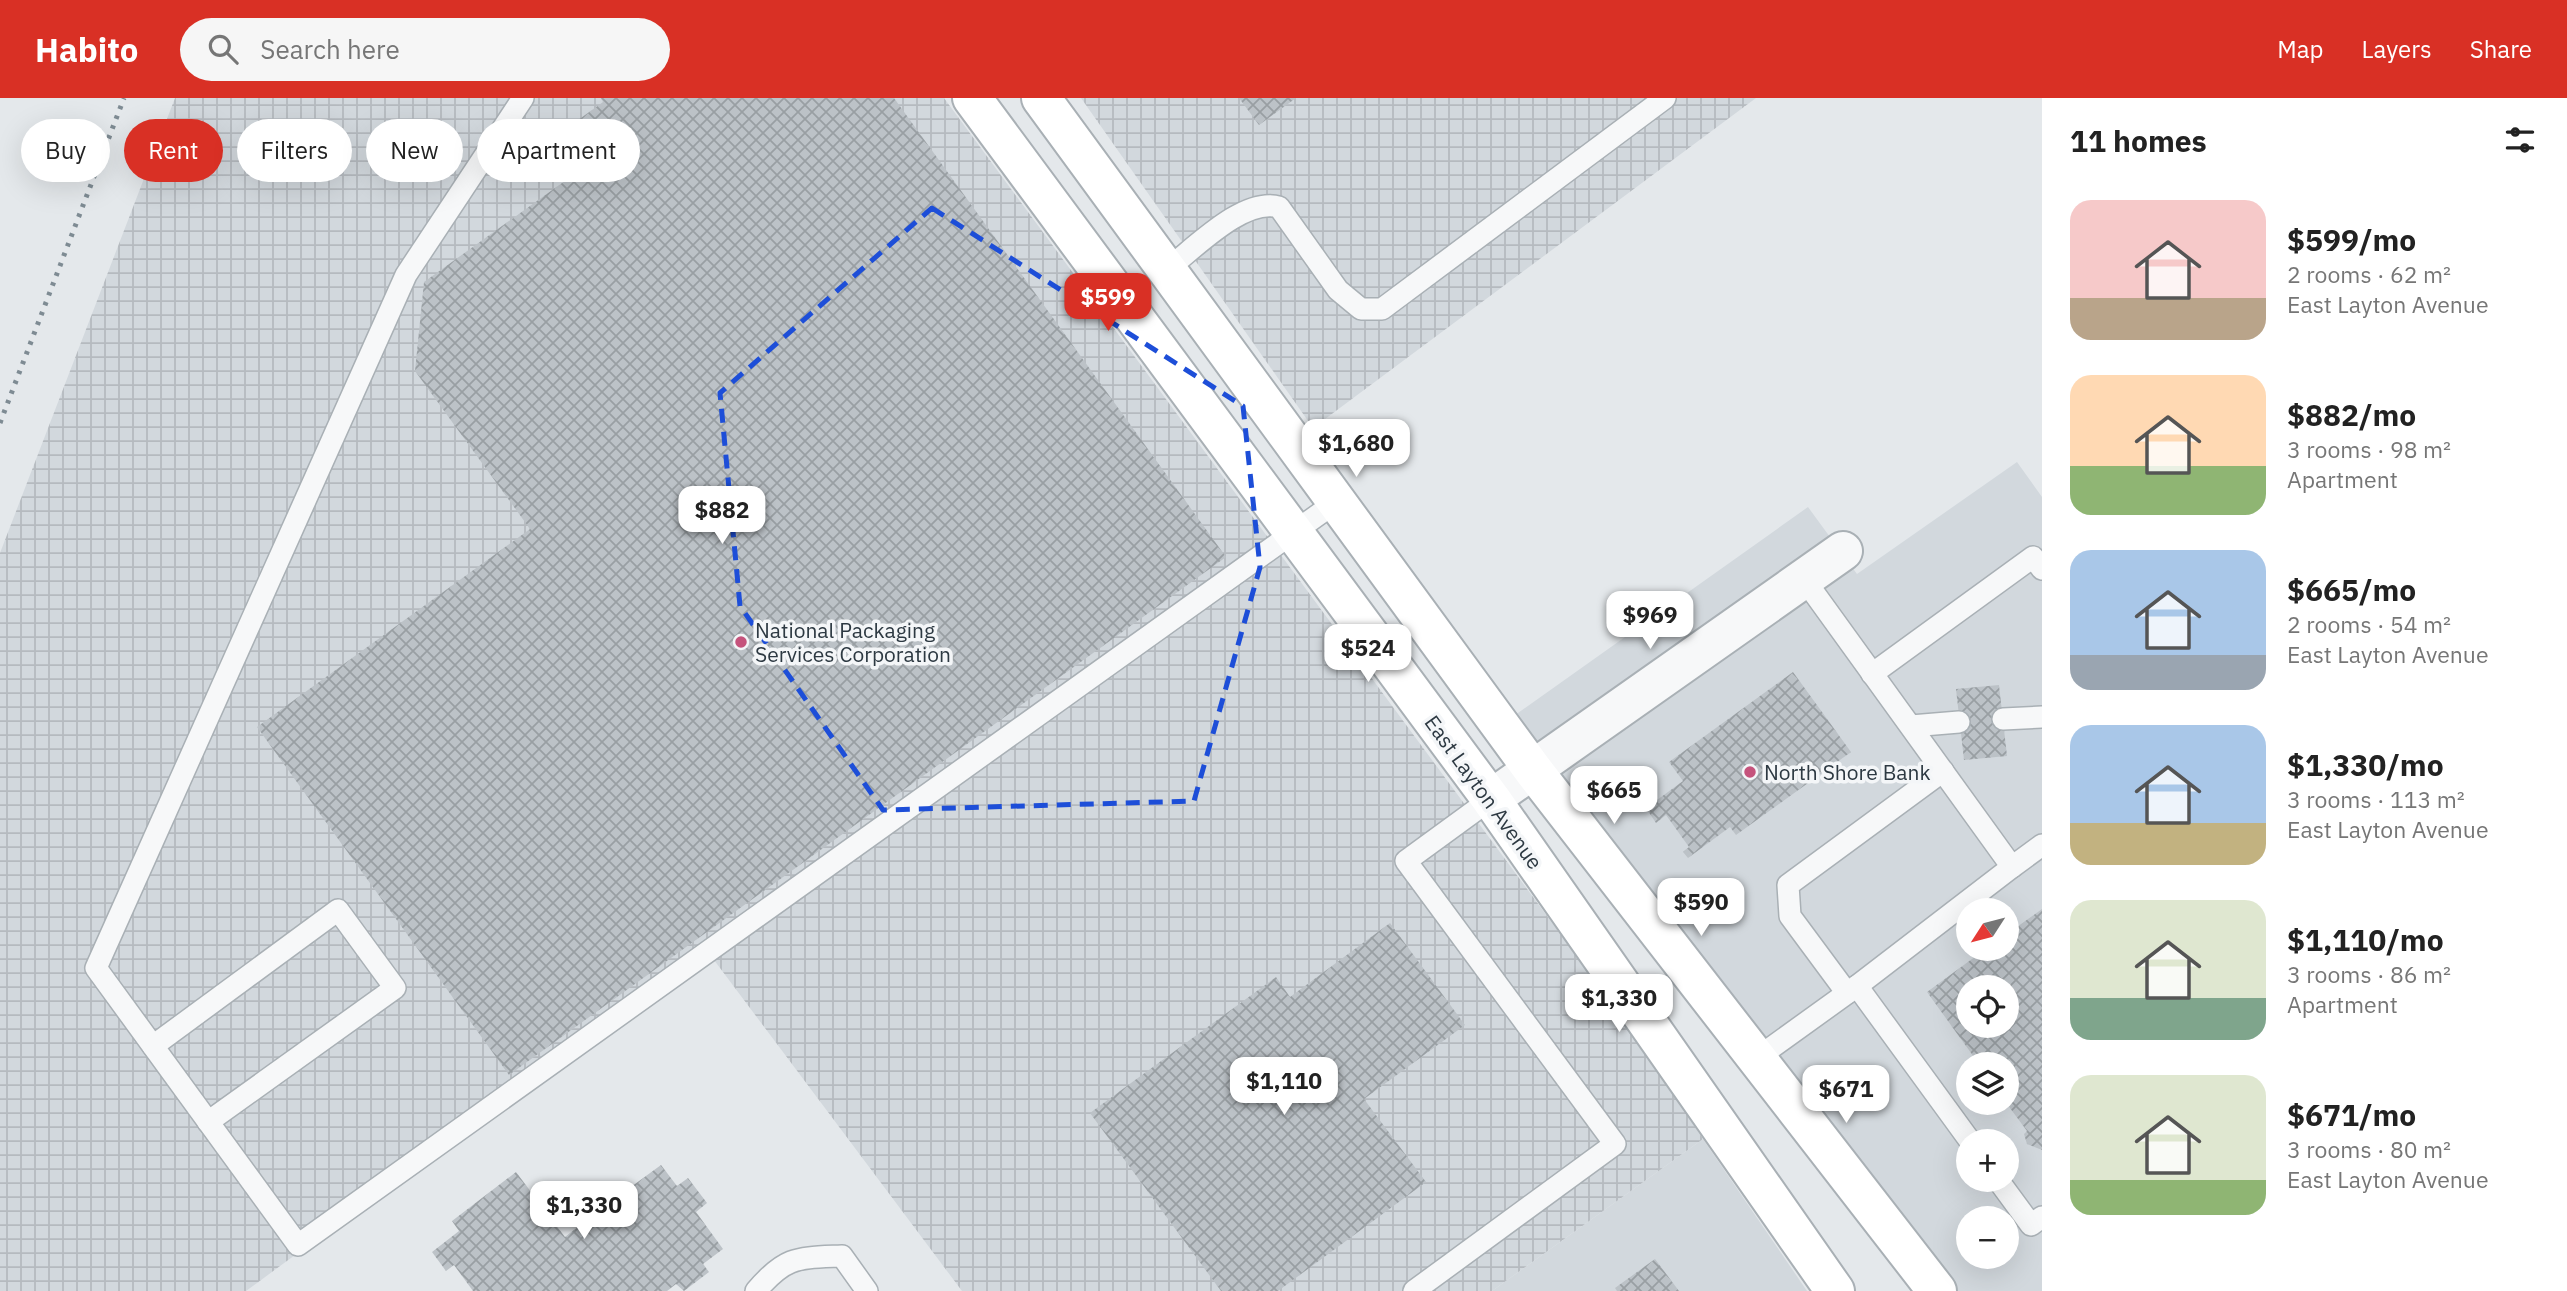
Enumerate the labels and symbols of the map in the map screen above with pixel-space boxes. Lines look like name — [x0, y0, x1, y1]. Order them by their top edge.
pin: $599 — [1067, 274, 1149, 333]
pin: $1,680 — [1299, 420, 1413, 479]
pin: $882 — [681, 486, 763, 546]
pin: $969 — [1609, 592, 1691, 651]
place label: National Packaging Services Corporation — [755, 616, 951, 668]
pin: $524 — [1327, 624, 1409, 684]
marker: National Packaging Services Corporation — [733, 634, 749, 650]
street label: East Layton Avenue — [1419, 709, 1549, 875]
place label: North Shore Bank — [1764, 758, 1931, 786]
marker: North Shore Bank — [1742, 764, 1758, 780]
pin: $665 — [1573, 766, 1655, 826]
pin: $590 — [1660, 878, 1742, 938]
north arrow — [1956, 898, 2020, 961]
pin: $1,330 — [1562, 974, 1676, 1034]
pin: $1,110 — [1227, 1058, 1341, 1117]
pin: $671 — [1805, 1066, 1887, 1125]
pin: $1,330 — [527, 1182, 641, 1241]

